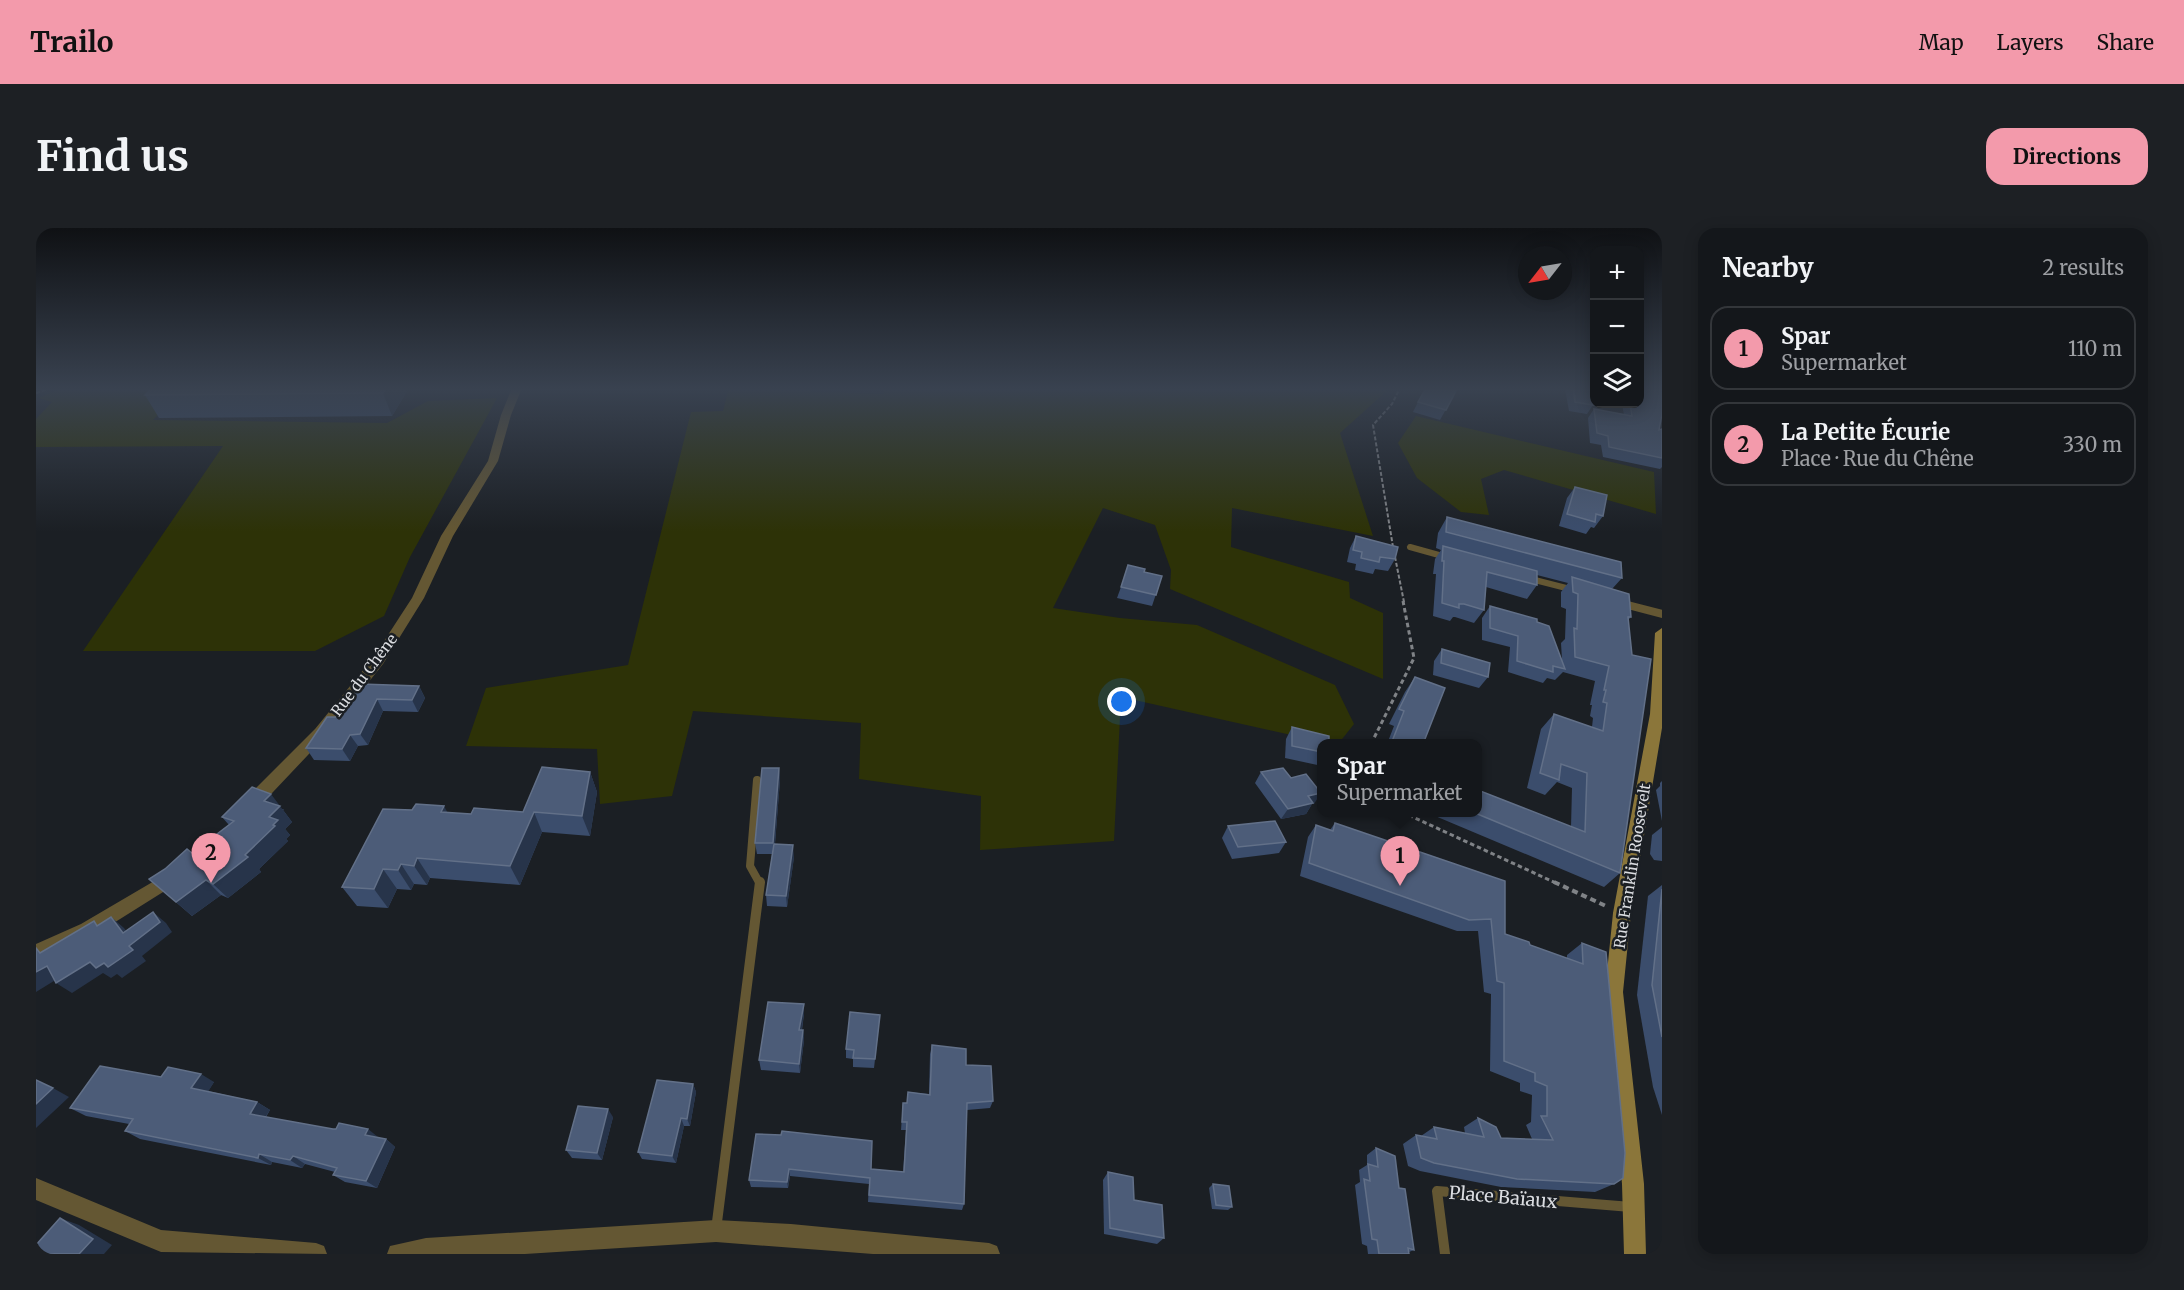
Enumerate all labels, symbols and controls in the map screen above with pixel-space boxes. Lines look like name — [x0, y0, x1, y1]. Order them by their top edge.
text: Trailo — [30, 24, 114, 60]
text: Map — [1919, 29, 1964, 56]
text: Layers — [1997, 29, 2064, 56]
text: Share — [2097, 29, 2154, 56]
button: Directions — [1986, 128, 2148, 185]
text: Find us — [36, 130, 189, 182]
north arrow — [1518, 246, 1572, 300]
map controls — [1590, 246, 1644, 408]
button: + — [1590, 246, 1644, 300]
text: Nearby — [1722, 251, 1814, 284]
text: 2 results — [2042, 255, 2124, 280]
button: − — [1590, 300, 1644, 354]
text: Spar — [1781, 322, 1831, 350]
text: 1 — [1739, 336, 1748, 361]
text: 110 m — [2068, 336, 2122, 361]
text: Supermarket — [1781, 350, 1907, 375]
button: layers — [1590, 354, 1644, 408]
text: La Petite Écurie — [1781, 418, 1950, 446]
text: 2 — [1738, 432, 1749, 457]
text: 330 m — [2063, 432, 2122, 457]
text: Place · Rue du Chêne — [1781, 446, 1974, 471]
street label: Rue du Chêne — [327, 630, 401, 720]
your location — [1107, 687, 1136, 716]
popup — [1317, 739, 1482, 817]
text: Spar — [1337, 752, 1386, 780]
text: Supermarket — [1337, 780, 1462, 805]
street label: Rue Franklin Roosevelt — [1610, 782, 1654, 950]
pin: 2 — [192, 834, 231, 883]
pin: 1 — [1380, 836, 1420, 886]
street label: Place Baïaux — [1448, 1181, 1558, 1213]

